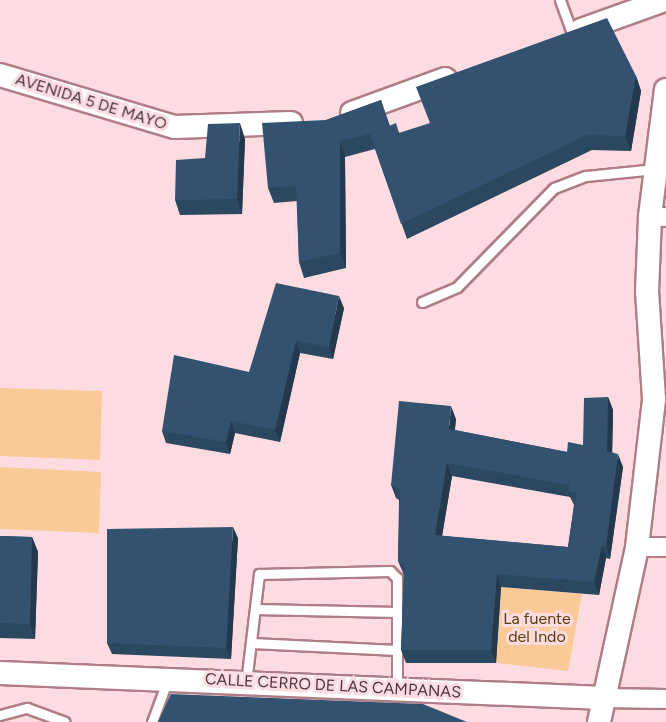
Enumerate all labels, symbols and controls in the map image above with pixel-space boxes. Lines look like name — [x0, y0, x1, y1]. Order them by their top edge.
street label: AVENIDA 5 DE MAYO — [13, 70, 169, 134]
park label: La fuente del Indo — [503, 609, 571, 647]
street label: CALLE CERRO DE LAS CAMPANAS — [205, 670, 461, 702]

